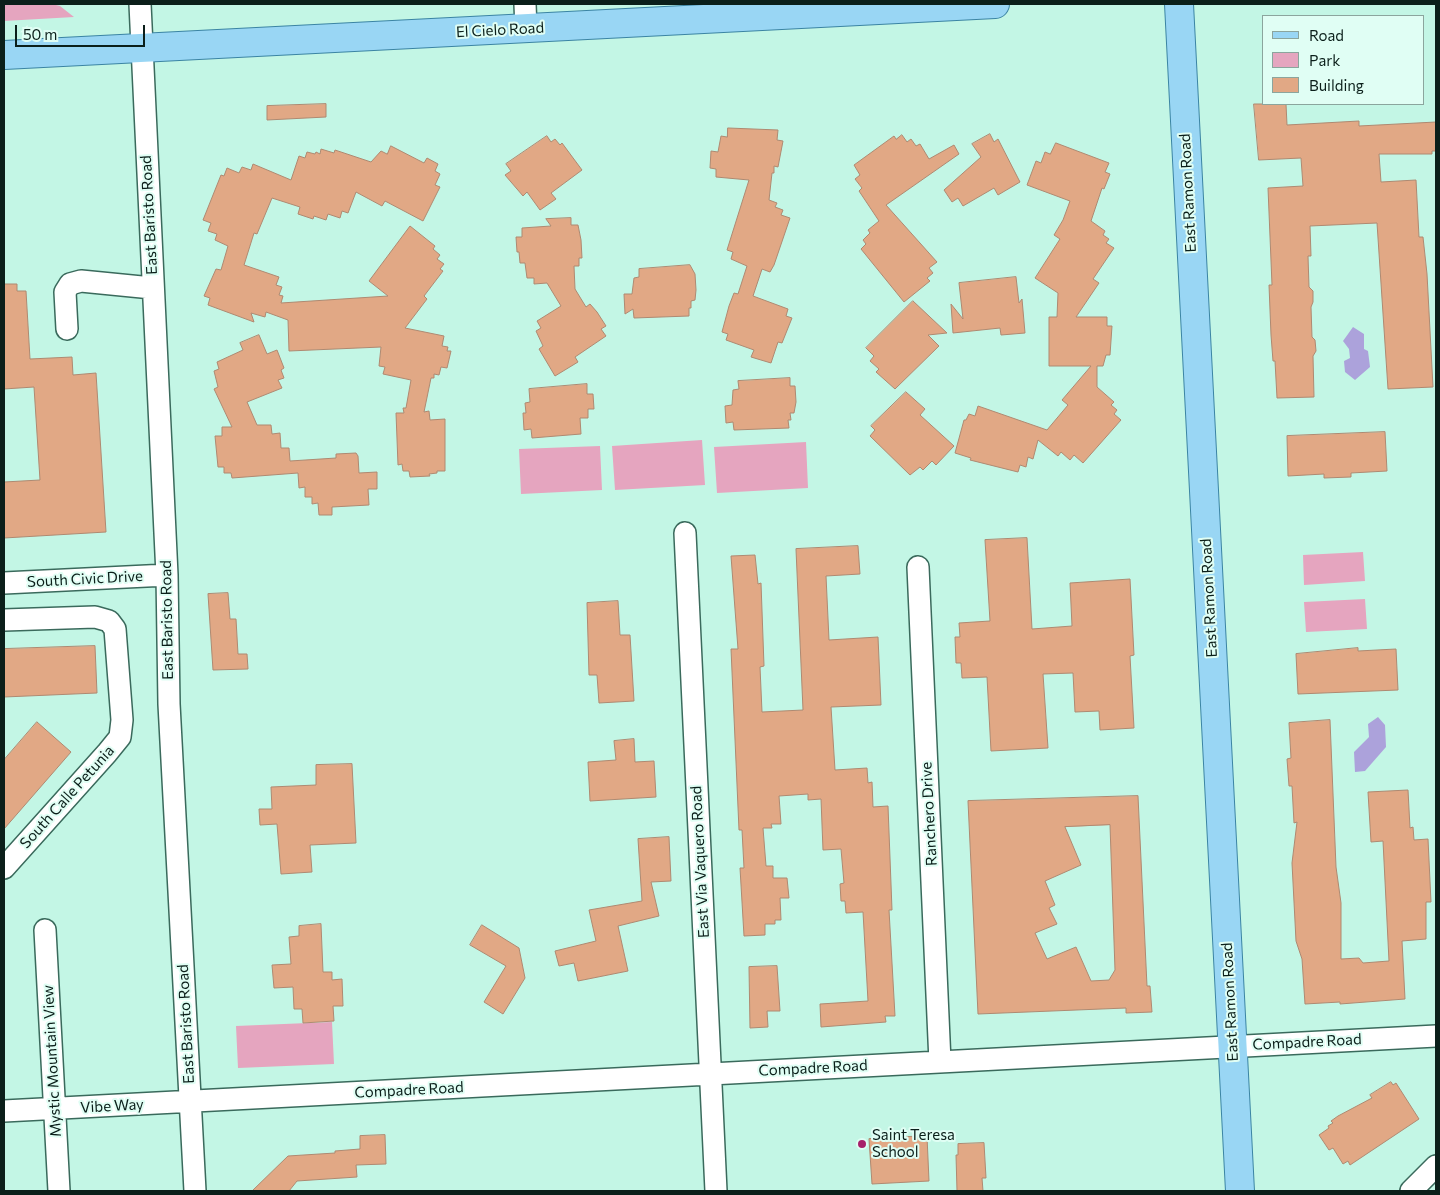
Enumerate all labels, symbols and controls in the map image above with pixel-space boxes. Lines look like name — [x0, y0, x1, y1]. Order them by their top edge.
scale bar — [18, 15, 148, 47]
legend — [1262, 15, 1425, 105]
street label: El Cielo Road — [455, 19, 545, 41]
text: 50 m — [23, 25, 57, 43]
text: Road — [1309, 26, 1344, 44]
text: Park — [1309, 51, 1340, 69]
text: Building — [1309, 76, 1364, 94]
street label: East Ramon Road — [1176, 133, 1200, 253]
street label: East Baristo Road — [137, 155, 161, 275]
street label: East Ramon Road — [1197, 538, 1221, 658]
street label: East Baristo Road — [157, 560, 177, 680]
street label: South Civic Drive — [27, 567, 143, 591]
street label: South Calle Petunia — [16, 742, 118, 852]
street label: Ranchero Drive — [917, 762, 941, 866]
street label: East Via Vaquero Road — [687, 785, 713, 939]
street label: East Ramon Road — [1218, 942, 1242, 1062]
street label: East Baristo Road — [174, 964, 198, 1084]
street label: Mystic Mountain View — [39, 985, 65, 1137]
street label: Compadre Road — [1252, 1030, 1362, 1054]
street label: Compadre Road — [758, 1056, 868, 1080]
street label: Compadre Road — [354, 1078, 464, 1102]
street label: Vibe Way — [80, 1095, 144, 1117]
place label: Saint Teresa School — [872, 1126, 955, 1161]
marker: Saint Teresa School — [856, 1138, 868, 1150]

